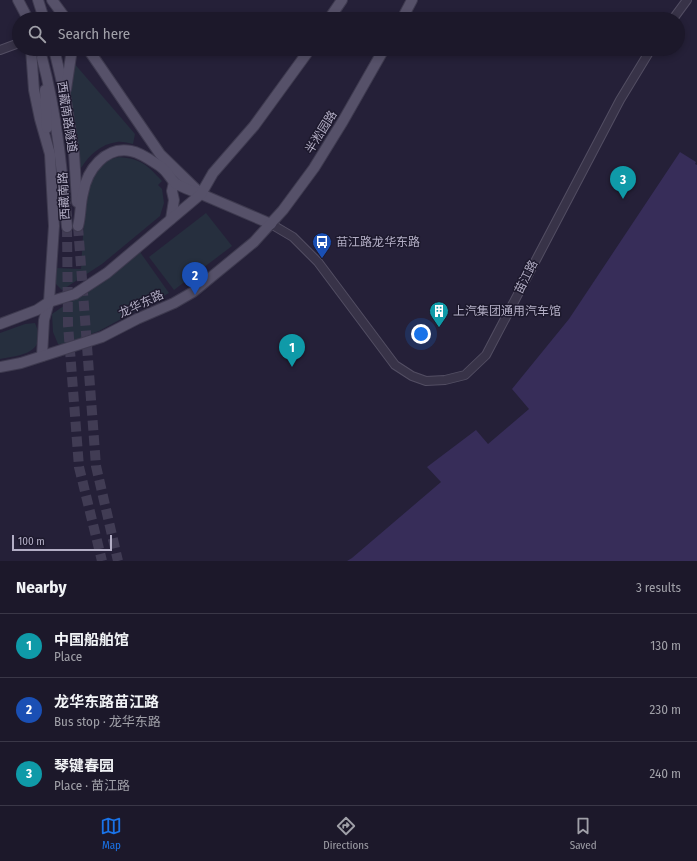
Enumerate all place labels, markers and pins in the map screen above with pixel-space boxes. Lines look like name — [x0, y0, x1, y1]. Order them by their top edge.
pin: 3 — [610, 166, 636, 199]
bus stop icon: 苗江路龙华东路 — [311, 231, 333, 259]
place label: 苗江路龙华东路 — [336, 235, 420, 249]
pin: 2 — [182, 262, 208, 295]
building icon: 上汽集团通用汽车馆 — [428, 300, 450, 328]
place label: 上汽集团通用汽车馆 — [453, 304, 561, 318]
pin: 1 — [279, 334, 305, 367]

